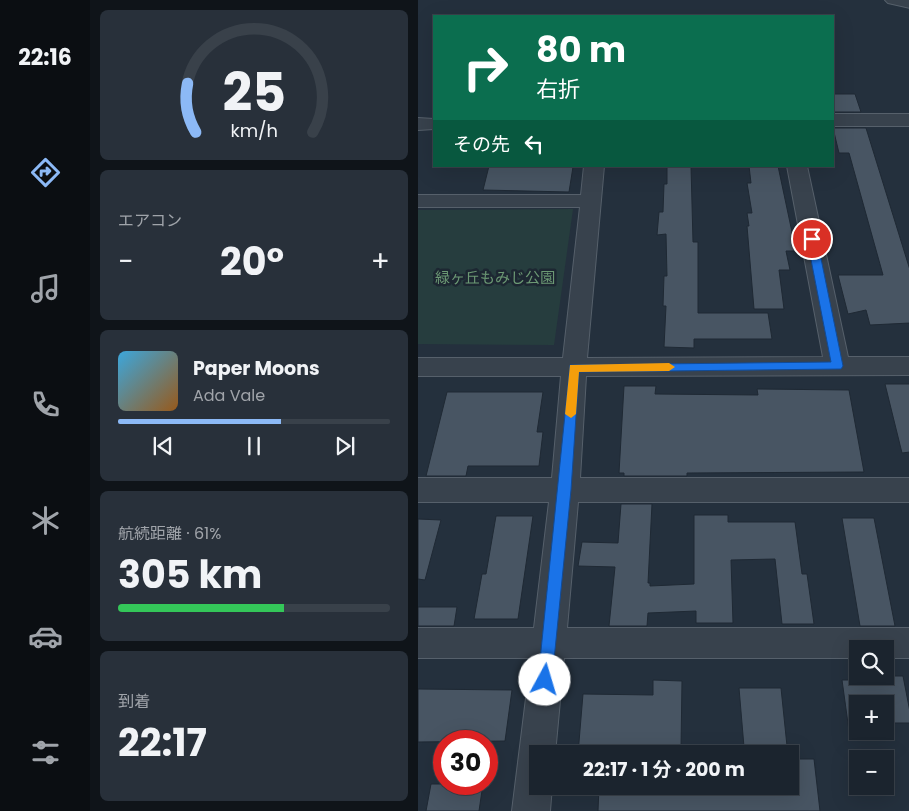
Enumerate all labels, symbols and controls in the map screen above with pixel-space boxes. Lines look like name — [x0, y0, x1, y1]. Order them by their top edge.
text: 80 m — [536, 25, 626, 74]
icon: right — [453, 35, 518, 100]
text: 22:16 — [18, 42, 72, 73]
text: 25 — [222, 56, 286, 129]
text: 右折 — [536, 74, 580, 105]
text: km/h — [230, 118, 278, 143]
icon: left — [520, 130, 548, 158]
text: その先 — [453, 131, 510, 158]
icon: directions — [28, 155, 63, 190]
text: エアコン — [118, 209, 182, 232]
pin — [791, 218, 833, 260]
icon: arrive — [798, 225, 826, 253]
text: 20° — [220, 235, 284, 288]
text: − — [118, 242, 133, 281]
text: + — [371, 242, 390, 281]
park label: 緑ヶ丘もみじ公園 — [435, 267, 555, 288]
icon: music — [28, 271, 63, 306]
text: Paper Moons — [193, 355, 320, 382]
text: Ada Vale — [193, 384, 265, 407]
icon: phone — [28, 387, 63, 422]
icon: previous — [149, 432, 177, 460]
icon: pause — [240, 432, 268, 460]
icon: next — [331, 432, 359, 460]
icon: climate — [28, 503, 63, 538]
text: 航続距離 · 61% — [118, 522, 221, 545]
text: 305 km — [118, 548, 262, 601]
icon: car — [28, 619, 63, 654]
map controls — [849, 640, 894, 795]
button: search — [849, 640, 894, 685]
position arrow — [518, 653, 570, 705]
text: 到着 — [118, 690, 150, 713]
button: + — [849, 695, 894, 740]
text: 22:17 — [118, 716, 207, 769]
speed limit sign: 30 — [433, 730, 498, 795]
icon: filters — [28, 735, 63, 770]
button: − — [849, 750, 894, 795]
text: 22:17 · 1 分 · 200 m — [583, 756, 745, 783]

